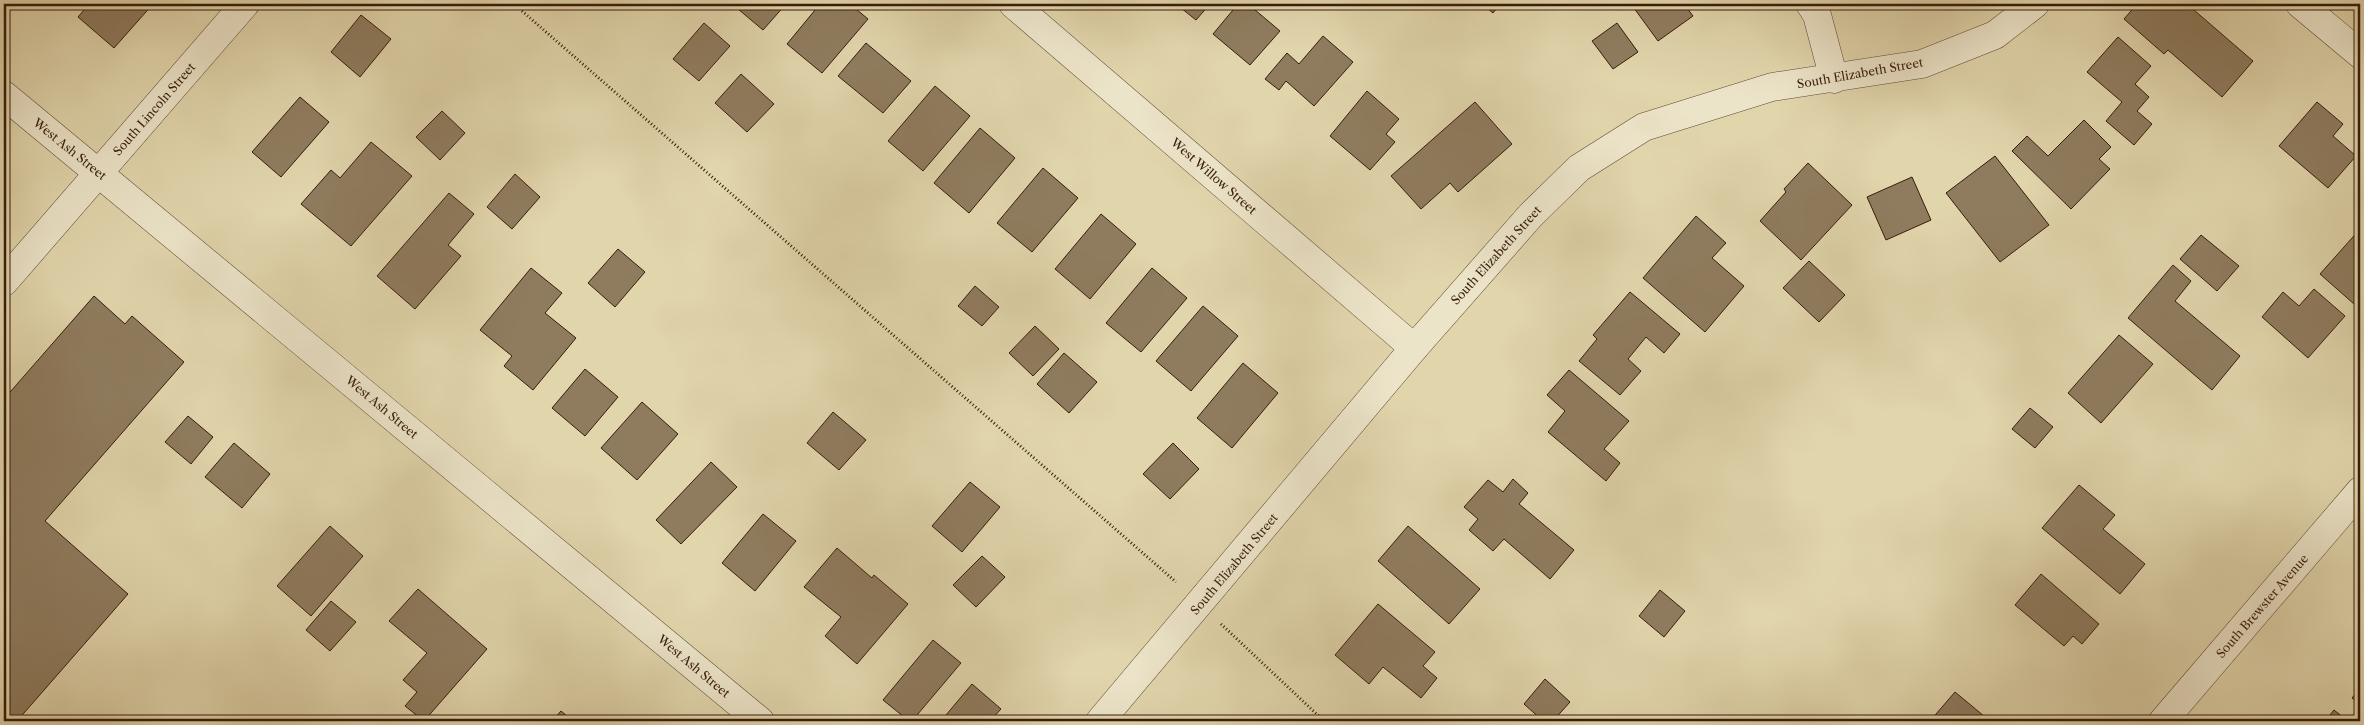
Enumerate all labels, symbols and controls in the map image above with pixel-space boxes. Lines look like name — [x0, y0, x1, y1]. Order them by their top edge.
street label: South Elizabeth Street — [1796, 54, 1925, 91]
street label: South Lincoln Street — [110, 59, 199, 158]
street label: West Ash Street — [30, 114, 110, 184]
street label: West Willow Street — [1167, 134, 1260, 218]
street label: South Elizabeth Street — [1448, 202, 1545, 308]
street label: West Ash Street — [342, 372, 422, 442]
street label: South Elizabeth Street — [1187, 510, 1281, 618]
street label: South Brewster Avenue — [2213, 551, 2311, 661]
street label: West Ash Street — [654, 631, 734, 701]

